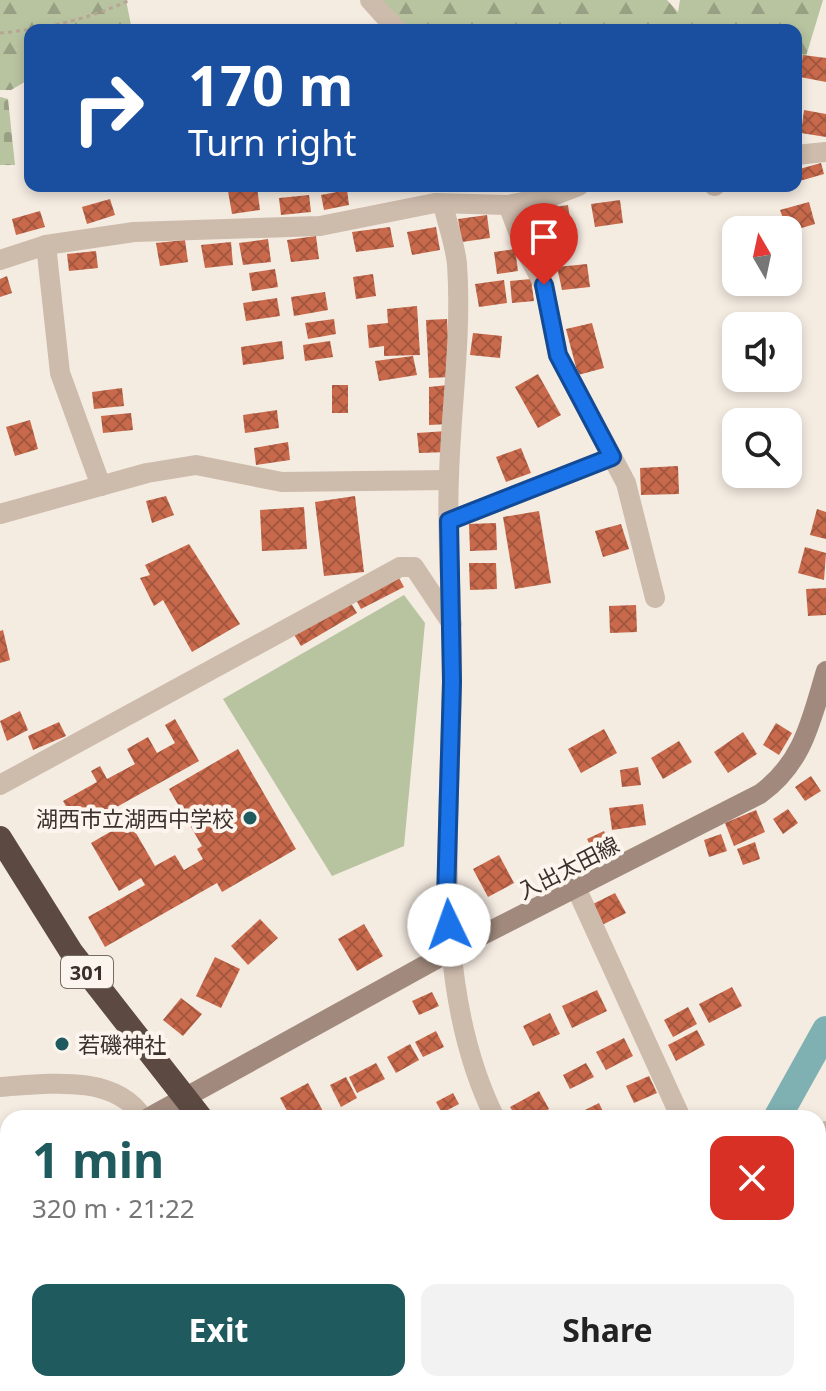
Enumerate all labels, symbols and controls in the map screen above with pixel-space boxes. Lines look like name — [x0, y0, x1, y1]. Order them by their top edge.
text: 170 m — [188, 46, 353, 122]
icon: right — [56, 56, 160, 160]
text: Turn right — [188, 118, 356, 167]
pin — [510, 203, 578, 285]
icon: arrive — [522, 215, 566, 259]
north arrow — [722, 216, 802, 296]
map controls — [722, 216, 802, 488]
button: sound — [722, 312, 802, 392]
button: search — [722, 408, 802, 488]
place label: 湖西市立湖西中学校 — [36, 803, 234, 833]
marker: 湖西市立湖西中学校 — [241, 809, 259, 827]
street label: 入出太田線 — [512, 829, 624, 905]
position arrow — [407, 883, 491, 967]
road number: 301 — [61, 956, 113, 988]
place label: 若磯神社 — [78, 1029, 166, 1059]
marker: 若磯神社 — [53, 1035, 71, 1053]
text: 1 min — [32, 1127, 164, 1192]
button: close — [710, 1136, 794, 1220]
text: 320 m · 21:22 — [32, 1190, 195, 1226]
button: Exit — [32, 1284, 405, 1376]
button: Share — [421, 1284, 794, 1376]

